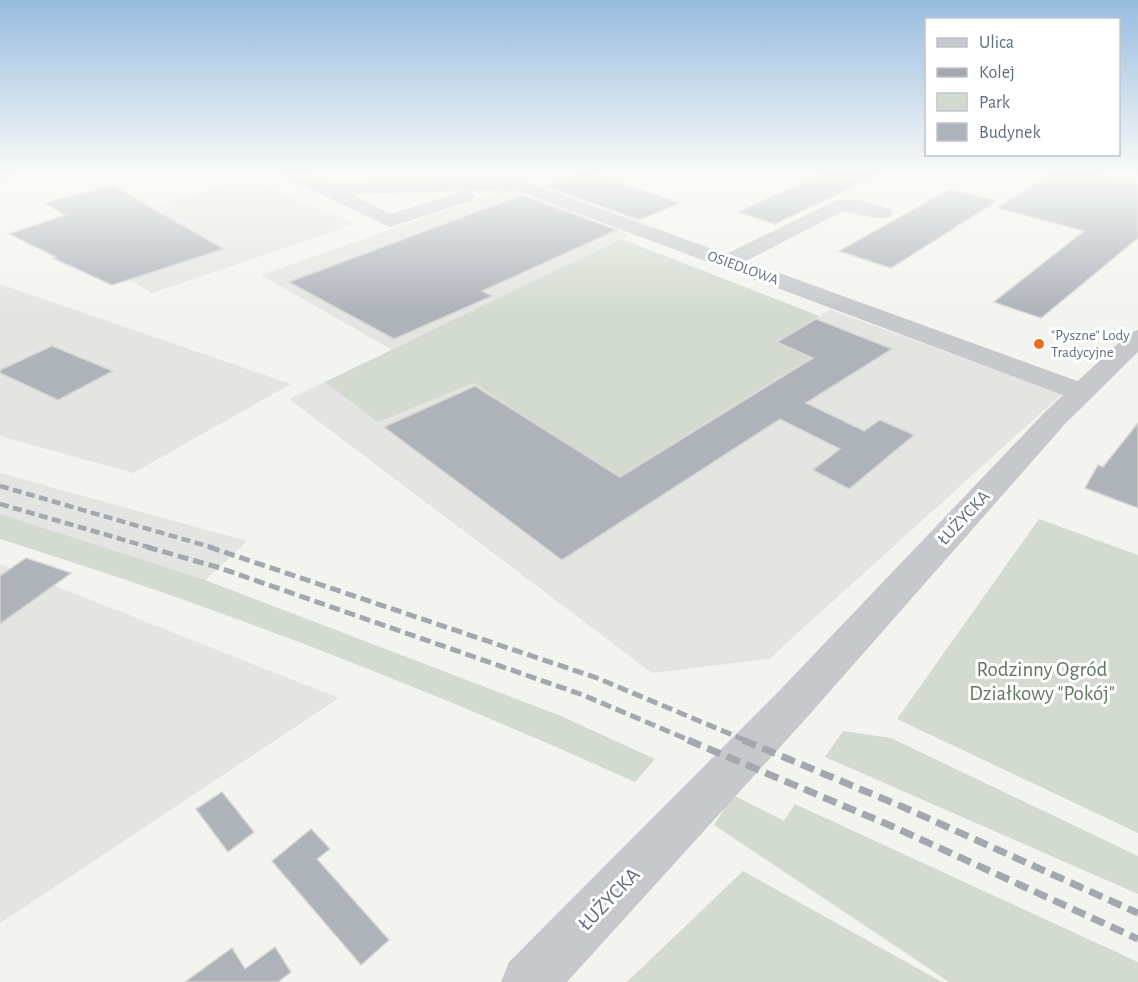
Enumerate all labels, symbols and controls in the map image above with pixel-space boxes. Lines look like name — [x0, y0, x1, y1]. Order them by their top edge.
legend — [925, 18, 1120, 156]
text: Ulica — [979, 34, 1014, 52]
text: Kolej — [979, 64, 1015, 82]
text: Park — [979, 94, 1011, 112]
text: Budynek — [979, 124, 1041, 142]
street label: OSIEDLOWA — [706, 248, 781, 288]
place label: "Pyszne" Lody Tradycyjne — [1051, 328, 1130, 360]
marker: "Pyszne" Lody Tradycyjne — [1032, 337, 1046, 351]
street label: ŁUŻYCKA — [933, 486, 994, 549]
park label: Rodzinny Ogród Działkowy "Pokój" — [969, 659, 1115, 704]
street label: ŁUŻYCKA — [574, 863, 644, 934]

